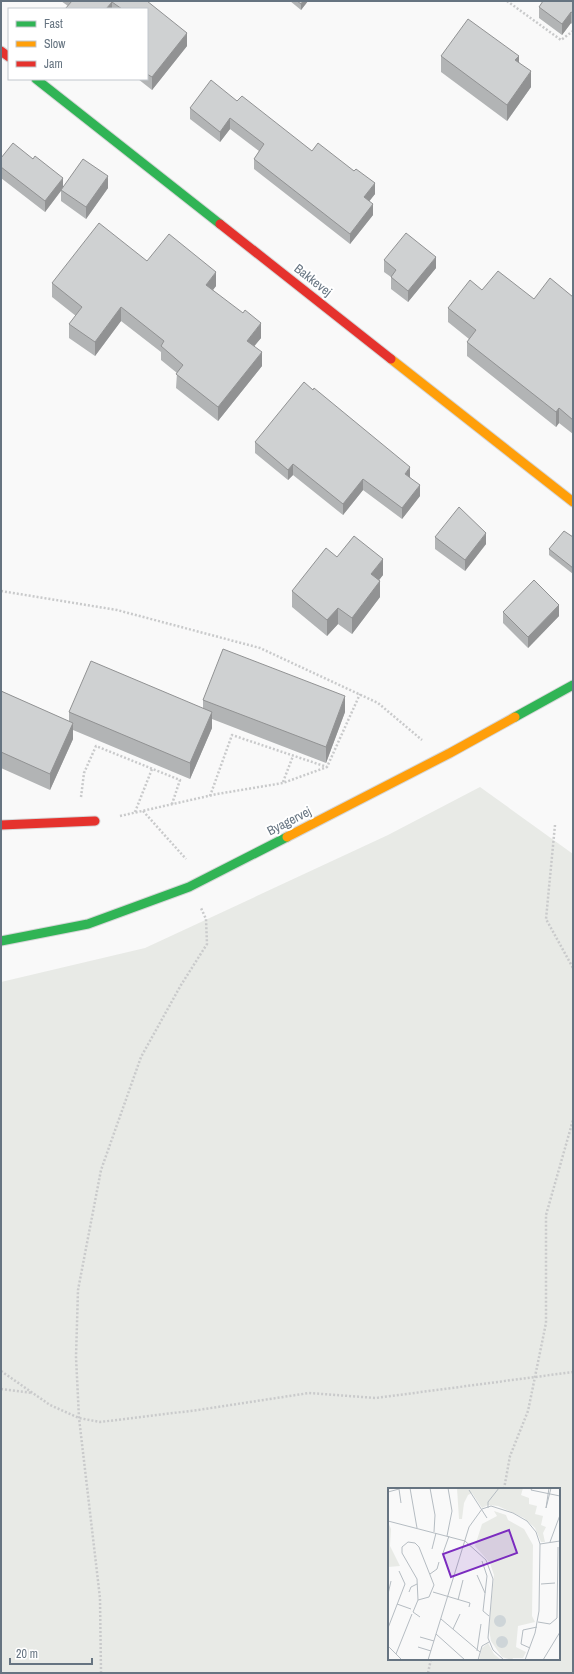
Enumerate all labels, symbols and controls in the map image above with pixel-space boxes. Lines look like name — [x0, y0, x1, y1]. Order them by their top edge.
legend — [8, 8, 148, 80]
text: Fast — [44, 16, 63, 32]
text: Slow — [44, 36, 66, 52]
text: Jam — [44, 56, 63, 72]
street label: Bakkevej — [291, 260, 335, 300]
street label: Byagervej — [264, 803, 314, 839]
inset map — [388, 1488, 560, 1660]
scale bar — [10, 1640, 92, 1666]
text: 20 m — [16, 1646, 38, 1662]

